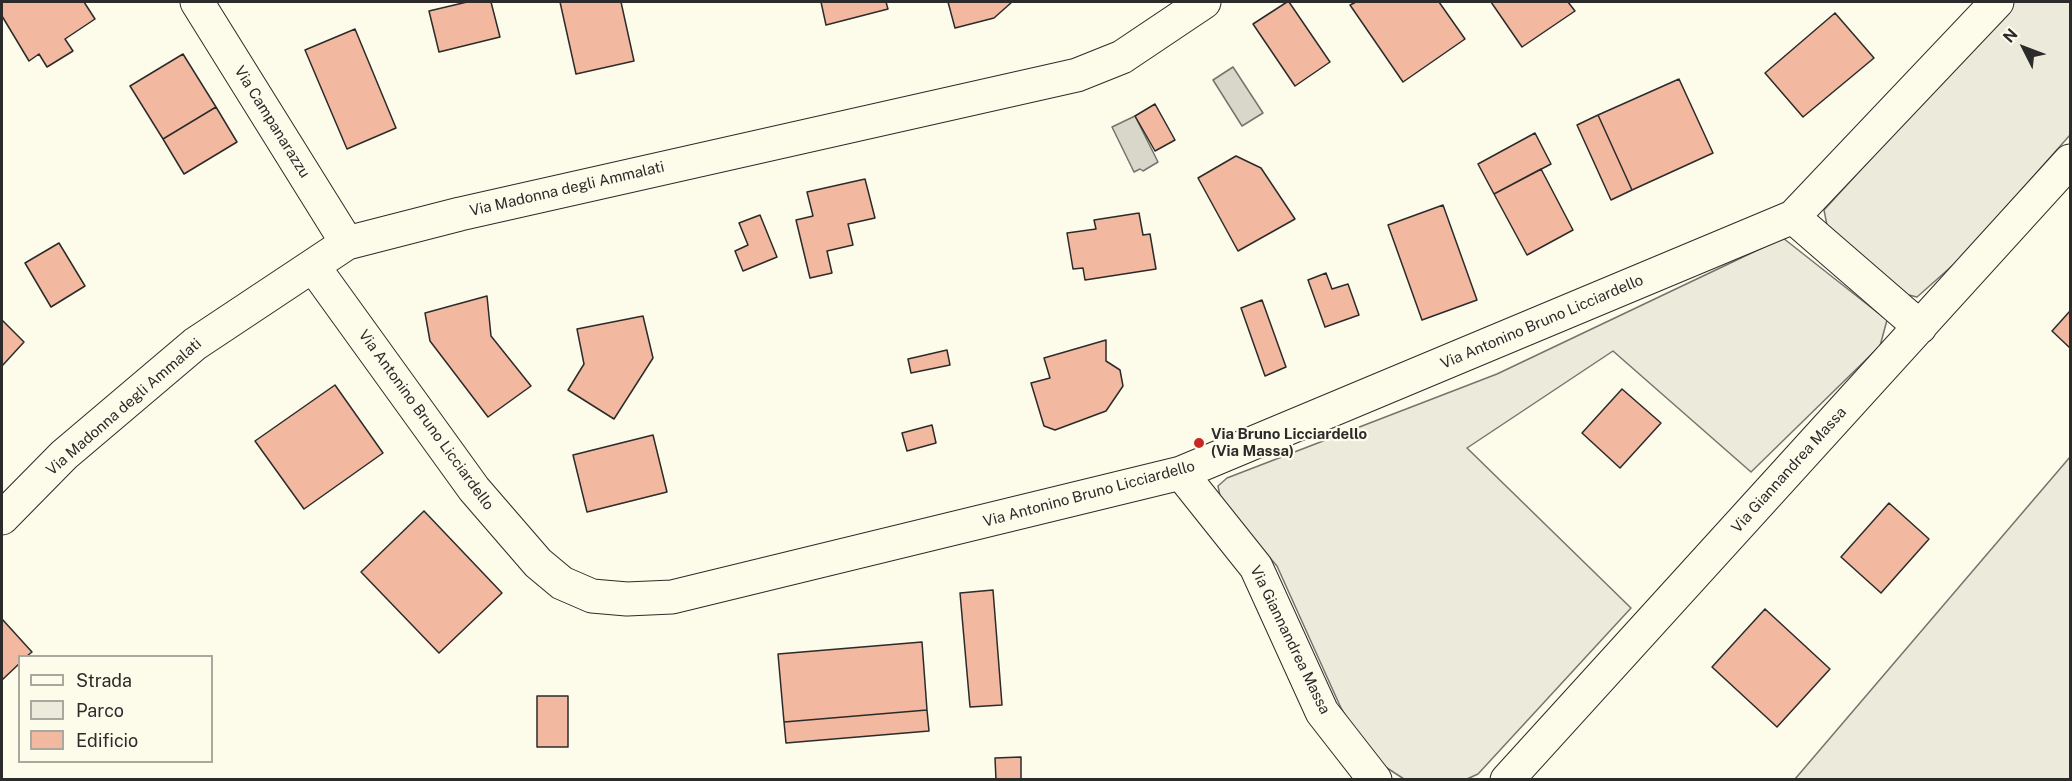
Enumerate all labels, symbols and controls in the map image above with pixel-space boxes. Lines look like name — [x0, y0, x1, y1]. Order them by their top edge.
north arrow — [1994, 18, 2054, 78]
text: N — [1999, 25, 2021, 47]
street label: Via Campanarazzu — [230, 63, 314, 181]
street label: Via Madonna degli Ammalati — [468, 158, 666, 220]
street label: Via Antonino Bruno Licciardello — [1438, 271, 1646, 373]
street label: Via Antonino Bruno Licciardello — [355, 326, 497, 514]
street label: Via Madonna degli Ammalati — [43, 335, 205, 479]
street label: Via Giannandrea Massa — [1728, 403, 1850, 537]
place label: Via Bruno Licciardello (Via Massa) — [1211, 425, 1367, 460]
marker: Via Bruno Licciardello (Via Massa) — [1192, 436, 1206, 450]
street label: Via Antonino Bruno Licciardello — [981, 457, 1197, 531]
street label: Via Giannandrea Massa — [1246, 563, 1334, 717]
legend — [18, 655, 213, 763]
text: Strada — [76, 670, 132, 691]
text: Parco — [76, 700, 124, 721]
text: Edificio — [76, 730, 138, 751]

